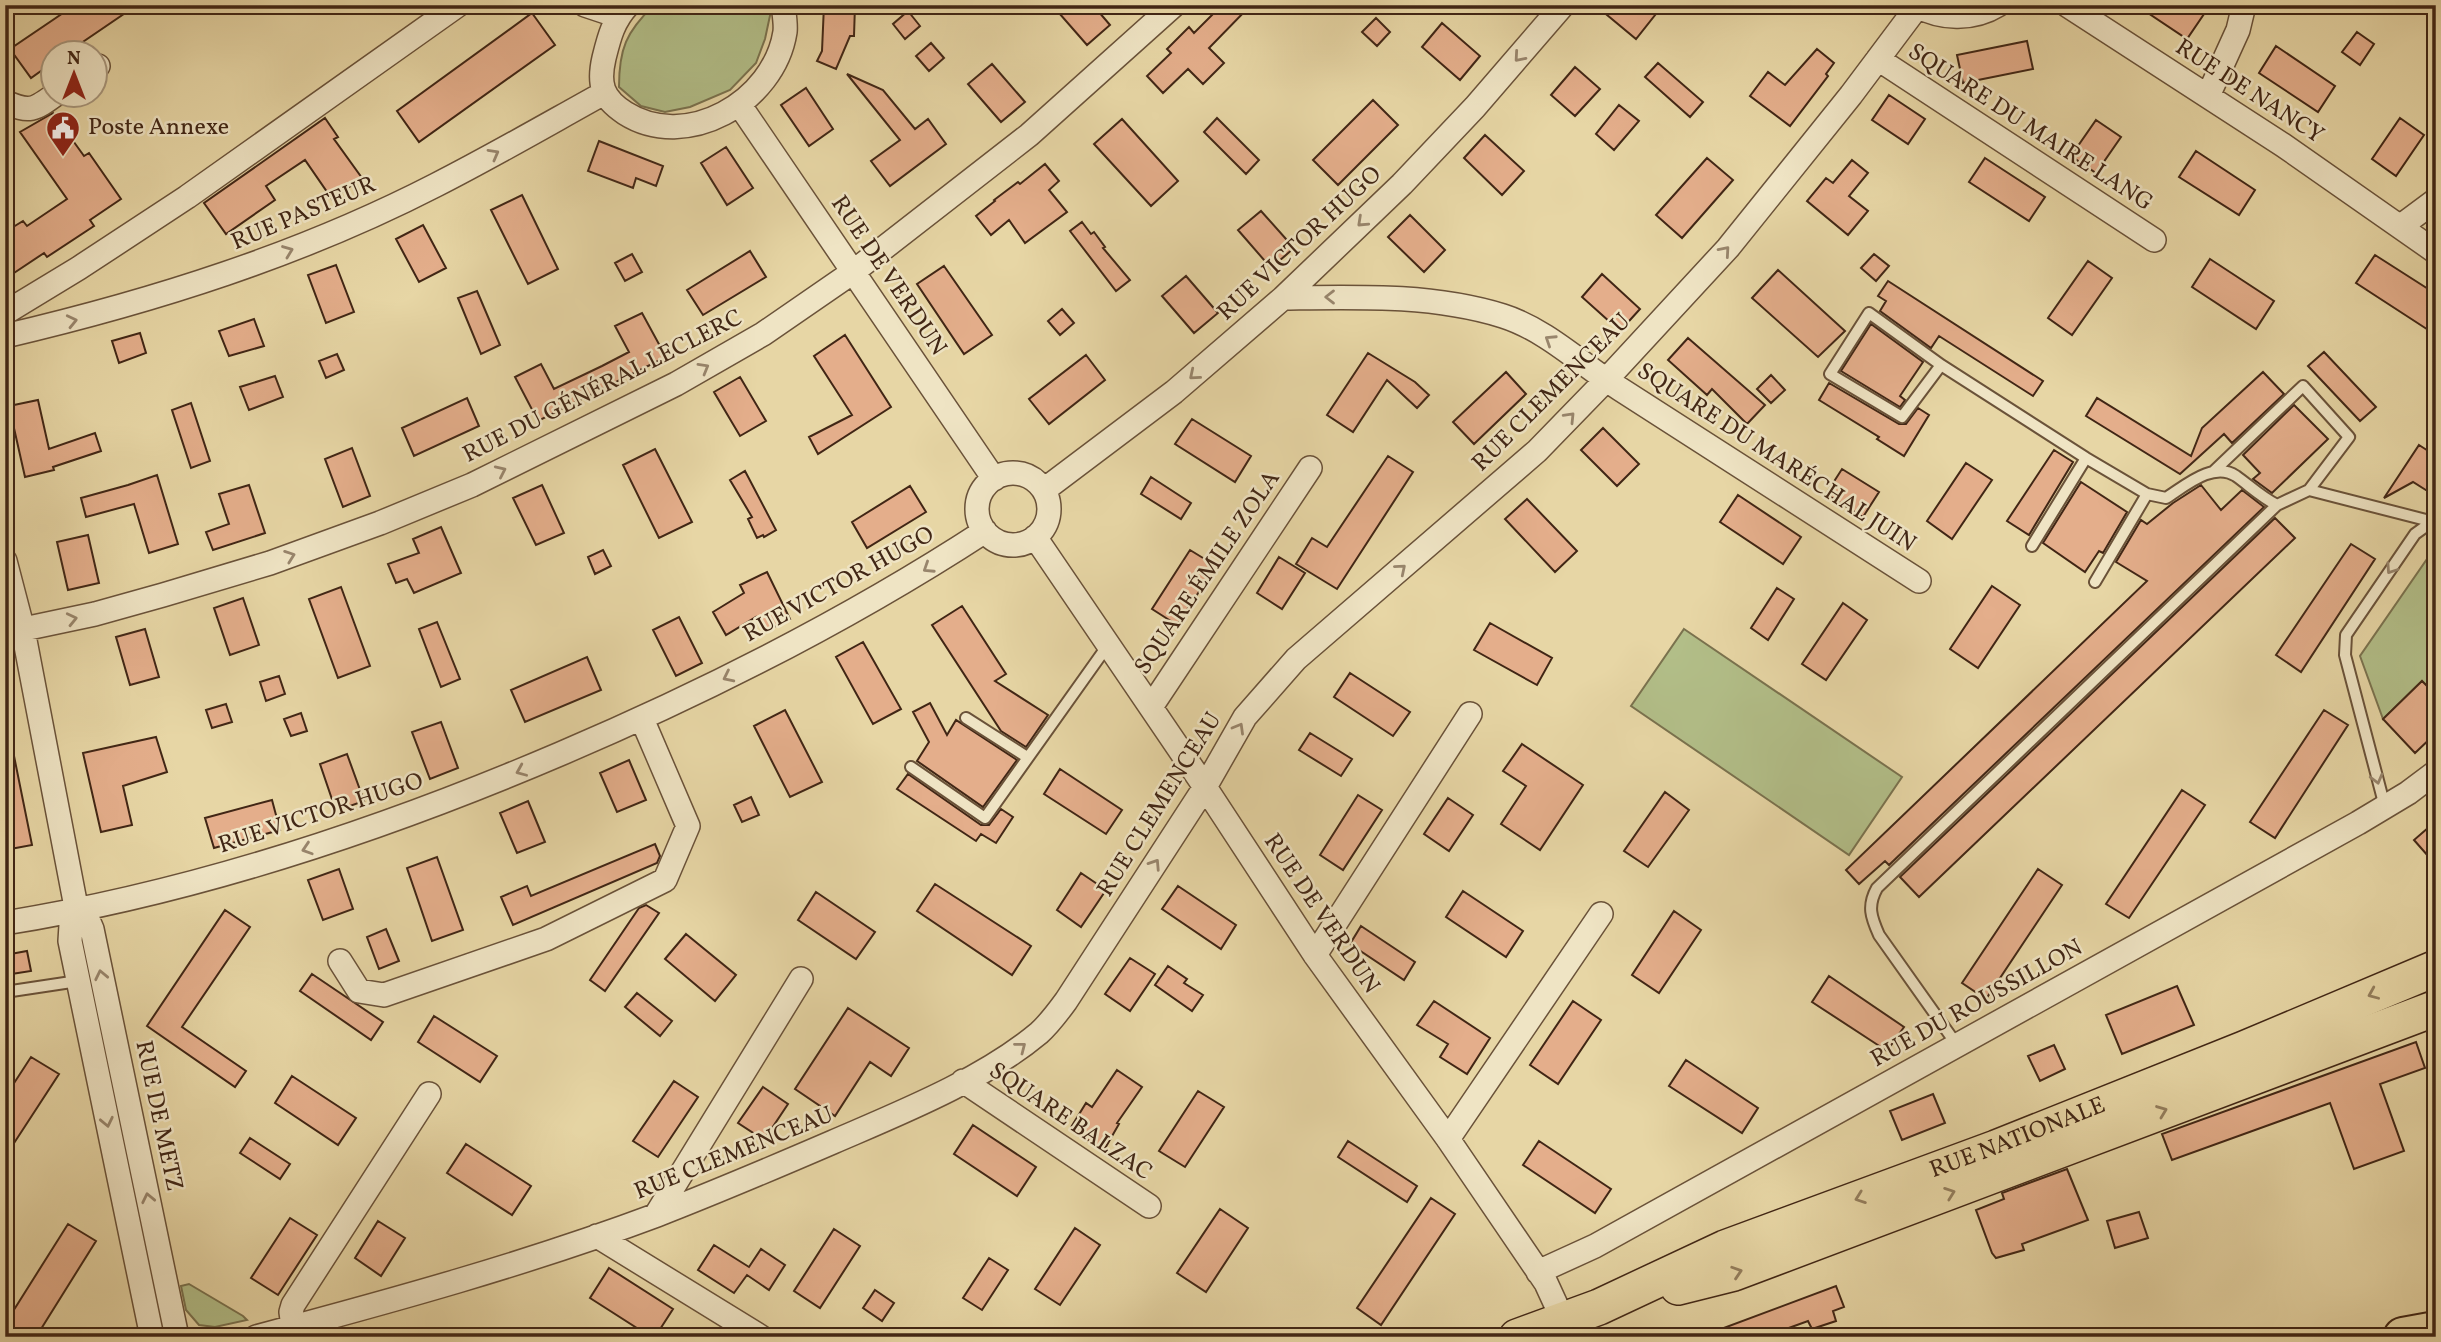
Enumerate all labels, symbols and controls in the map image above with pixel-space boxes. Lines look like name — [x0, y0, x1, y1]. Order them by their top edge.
street label: RUE DE NANCY — [2168, 31, 2330, 153]
street label: SQUARE DU MAIRE LANG — [1901, 36, 2159, 220]
north arrow — [38, 38, 108, 108]
text: N — [67, 46, 81, 72]
one-way arrow — [1515, 49, 1527, 62]
public building icon: Poste Annexe — [44, 109, 82, 158]
place label: Poste Annexe — [88, 111, 229, 145]
one-way arrow — [486, 149, 499, 162]
street label: RUE VICTOR HUGO — [1210, 159, 1390, 329]
street label: RUE PASTEUR — [226, 168, 382, 260]
street label: RUE DE VERDUN — [822, 189, 954, 363]
one-way arrow — [1358, 214, 1371, 226]
one-way arrow — [281, 245, 293, 259]
one-way arrow — [1717, 246, 1729, 259]
one-way arrow — [1325, 289, 1335, 305]
street label: RUE DU GÉNÉRAL LECLERC — [457, 302, 749, 472]
street label: RUE CLEMENCEAU — [1465, 306, 1639, 480]
one-way arrow — [66, 314, 78, 329]
one-way arrow — [1545, 336, 1558, 349]
street label: SQUARE DU MARÉCHAL JUIN — [1630, 355, 1922, 561]
one-way arrow — [697, 363, 709, 376]
one-way arrow — [1189, 367, 1202, 379]
one-way arrow — [1561, 412, 1574, 425]
street label: SQUARE ÉMILE ZOLA — [1127, 464, 1289, 682]
one-way arrow — [494, 465, 506, 479]
street label: RUE VICTOR HUGO — [737, 518, 941, 652]
one-way arrow — [284, 550, 296, 564]
one-way arrow — [922, 560, 935, 573]
one-way arrow — [2387, 561, 2399, 574]
one-way arrow — [1392, 565, 1405, 577]
one-way arrow — [66, 613, 78, 627]
one-way arrow — [723, 668, 735, 682]
street label: RUE CLEMENCEAU — [1089, 706, 1231, 904]
one-way arrow — [1231, 722, 1244, 735]
one-way arrow — [516, 763, 528, 777]
street label: RUE VICTOR HUGO — [214, 765, 428, 863]
one-way arrow — [2369, 773, 2384, 785]
street label: RUE DE VERDUN — [1255, 827, 1387, 1001]
one-way arrow — [302, 841, 314, 855]
one-way arrow — [1147, 859, 1160, 872]
street label: RUE DU ROUSSILLON — [1865, 931, 2089, 1077]
one-way arrow — [95, 969, 110, 981]
one-way arrow — [2368, 986, 2380, 1000]
street label: RUE DE METZ — [125, 1037, 191, 1195]
one-way arrow — [1014, 1042, 1026, 1055]
street label: SQUARE BALZAC — [982, 1055, 1158, 1189]
street label: RUE NATIONALE — [1925, 1089, 2111, 1188]
street label: RUE CLEMENCEAU — [629, 1099, 839, 1209]
one-way arrow — [2156, 1105, 2168, 1119]
one-way arrow — [99, 1116, 114, 1128]
one-way arrow — [1944, 1187, 1956, 1201]
one-way arrow — [1855, 1190, 1867, 1204]
one-way arrow — [142, 1192, 157, 1204]
one-way arrow — [1730, 1265, 1742, 1280]

